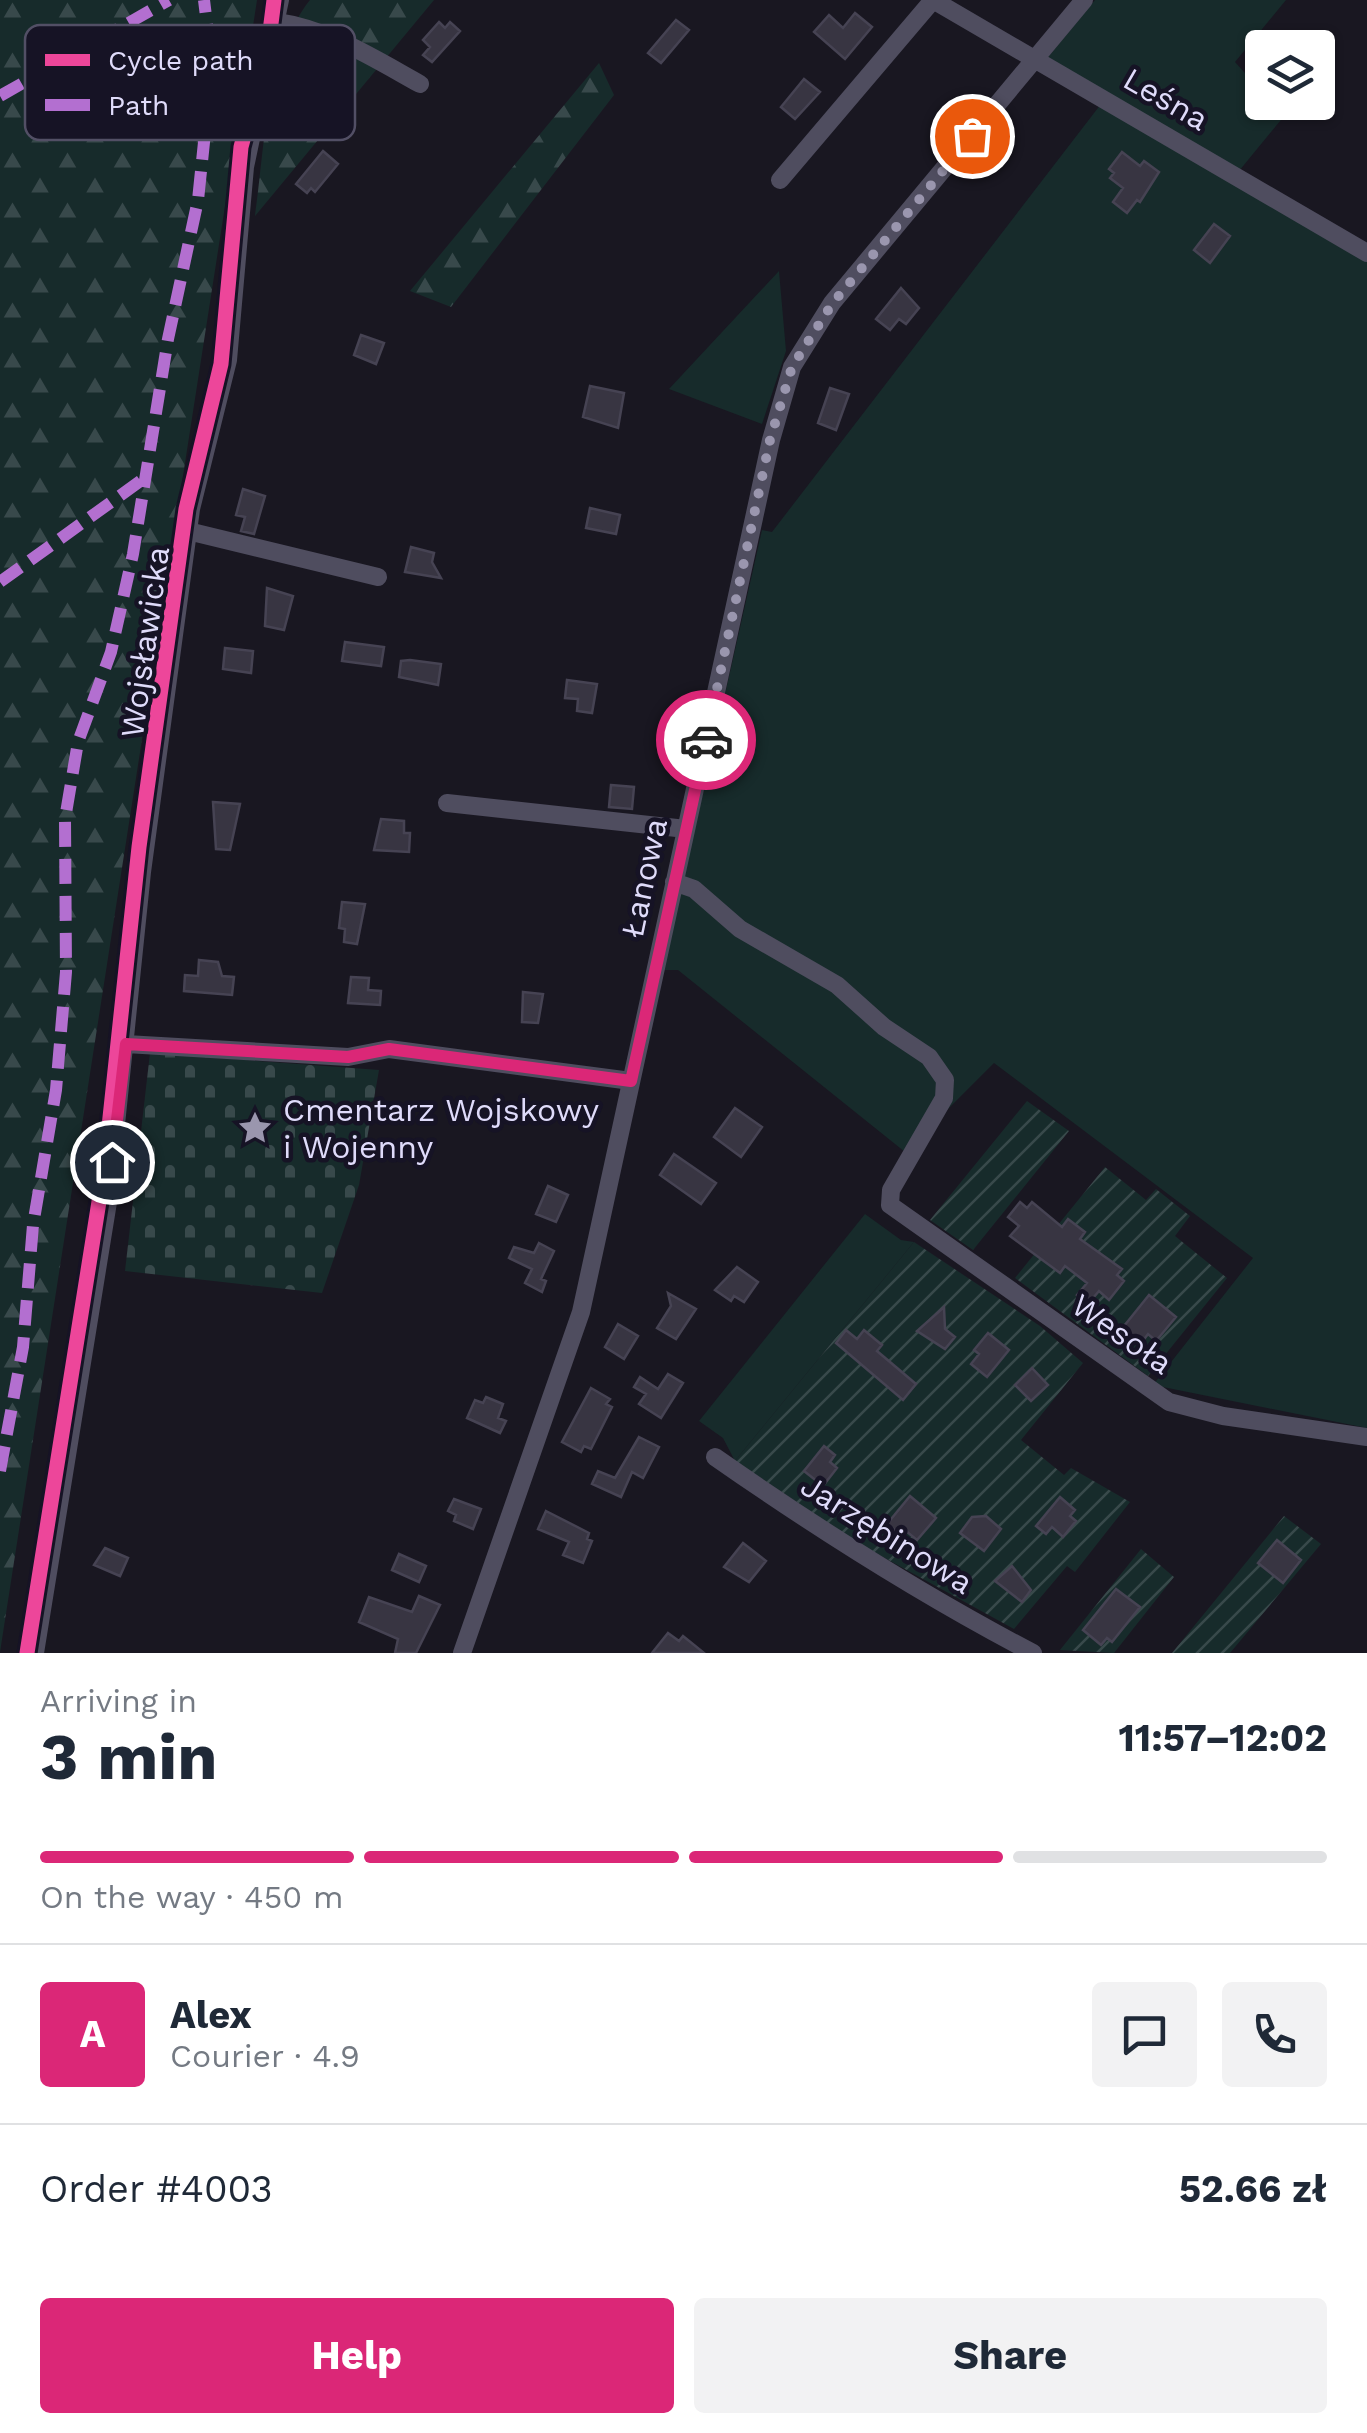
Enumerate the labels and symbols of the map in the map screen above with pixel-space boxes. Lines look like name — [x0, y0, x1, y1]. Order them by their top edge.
legend — [25, 25, 355, 140]
text: Cycle path — [108, 44, 254, 77]
street label: Leśna — [1117, 60, 1215, 138]
text: Path — [108, 89, 169, 122]
pin — [930, 94, 1015, 179]
street label: Wojsławicka — [113, 544, 177, 740]
courier — [656, 690, 756, 790]
street label: Łanowa — [613, 815, 675, 941]
place label: Cmentarz Wojskowy i Wojenny — [283, 1091, 600, 1166]
place icon: Cmentarz Wojskowy i Wojenny — [236, 1109, 274, 1147]
pin — [70, 1120, 155, 1205]
street label: Wesoła — [1064, 1286, 1180, 1382]
street label: Jarzębinowa — [794, 1466, 980, 1602]

